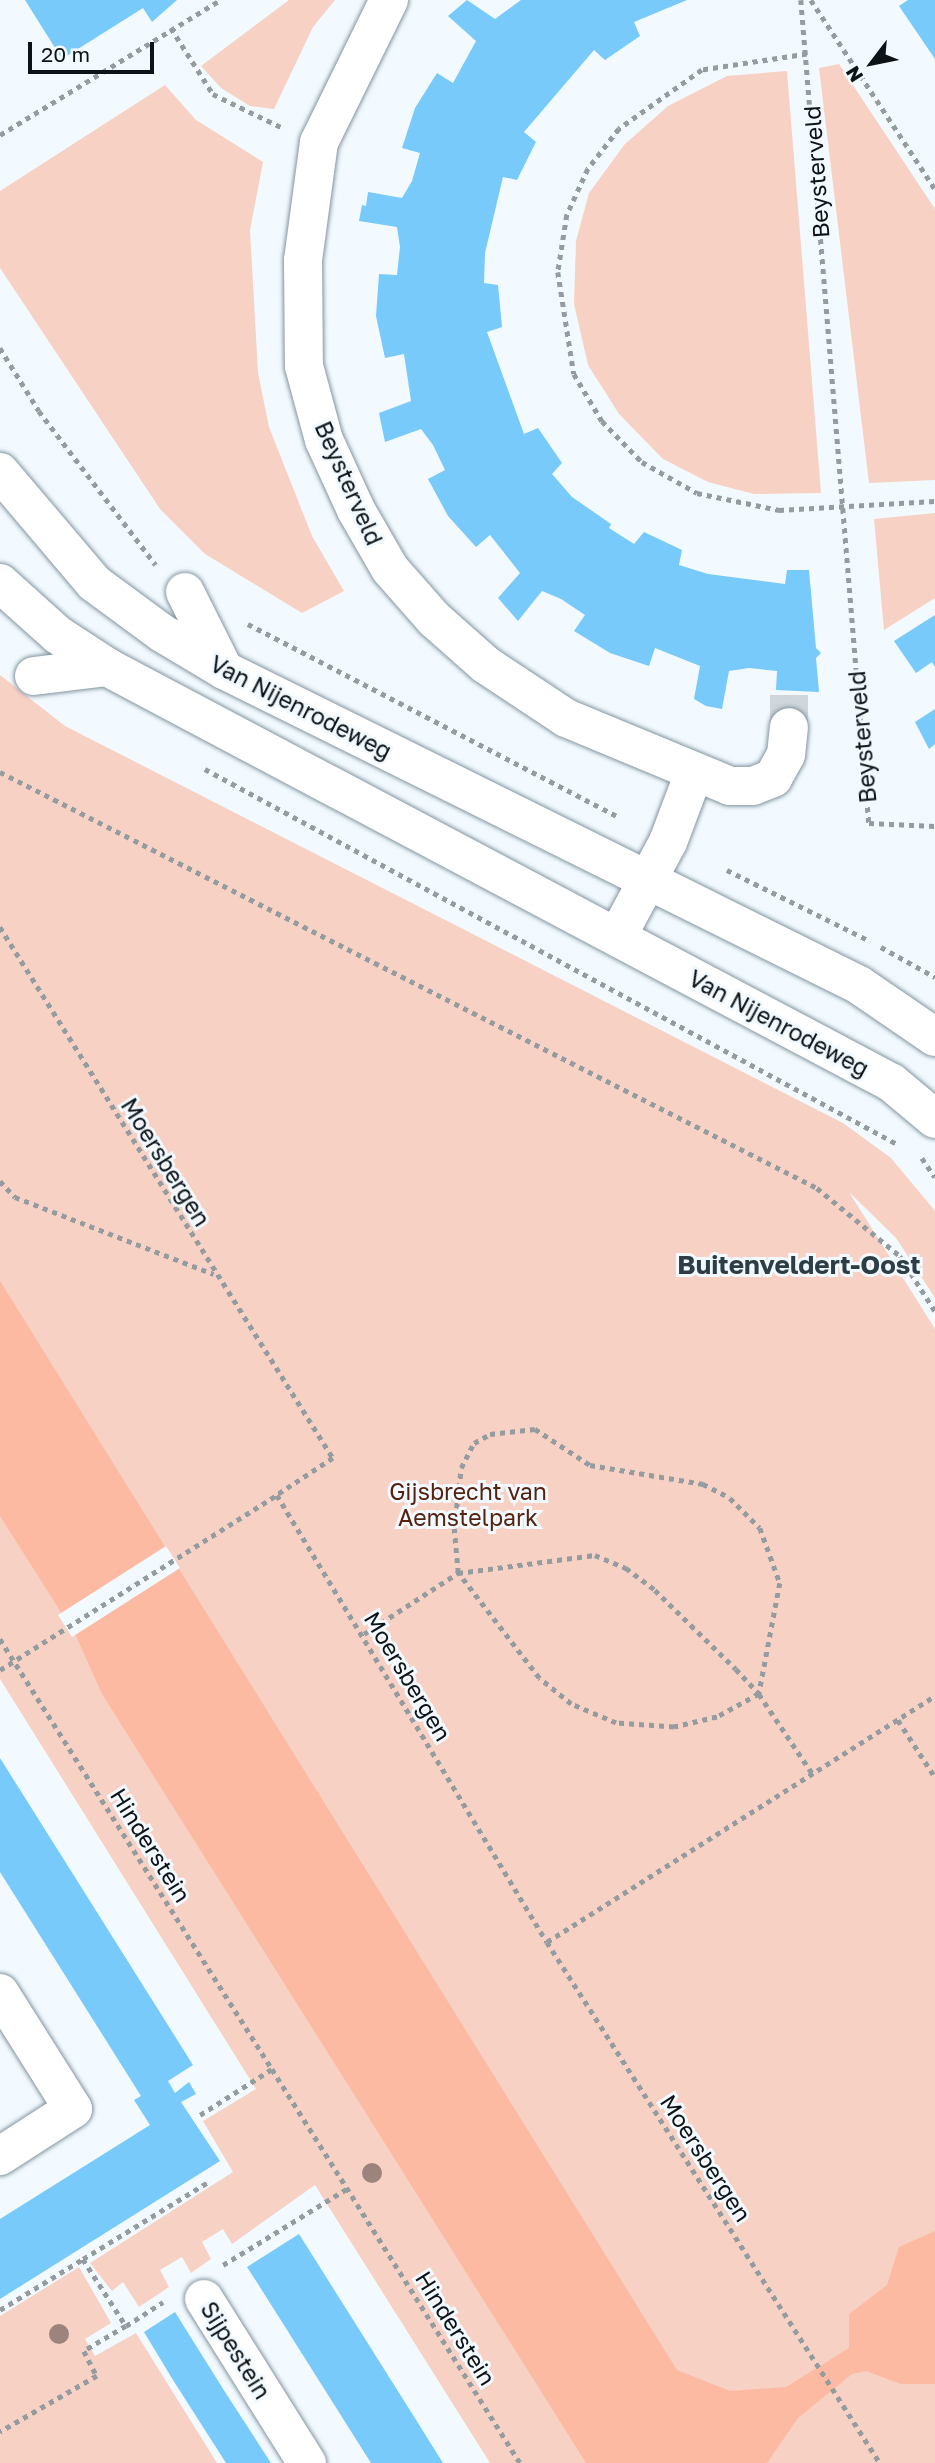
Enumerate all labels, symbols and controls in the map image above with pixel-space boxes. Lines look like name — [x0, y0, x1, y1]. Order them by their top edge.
scale bar — [32, 28, 158, 72]
north arrow — [837, 28, 907, 98]
text: 20 m — [41, 41, 90, 67]
text: N — [840, 62, 867, 87]
street label: Beysterveld — [798, 105, 834, 239]
street label: Beysterveld — [309, 417, 389, 549]
street label: Van Nijenrodeweg — [206, 649, 396, 765]
street label: Beysterveld — [842, 670, 882, 804]
street label: Van Nijenrodeweg — [684, 964, 874, 1082]
street label: Moersbergen — [116, 1093, 216, 1231]
district label: Buitenveldert-Oost — [677, 1249, 921, 1281]
park label: Gijsbrecht van Aemstelpark — [389, 1477, 547, 1531]
street label: Moersbergen — [359, 1606, 457, 1746]
street label: Hinderstein — [105, 1783, 197, 1907]
street label: Moersbergen — [655, 2089, 757, 2227]
street label: Hinderstein — [410, 2266, 502, 2390]
street label: Sijpestein — [195, 2296, 277, 2404]

